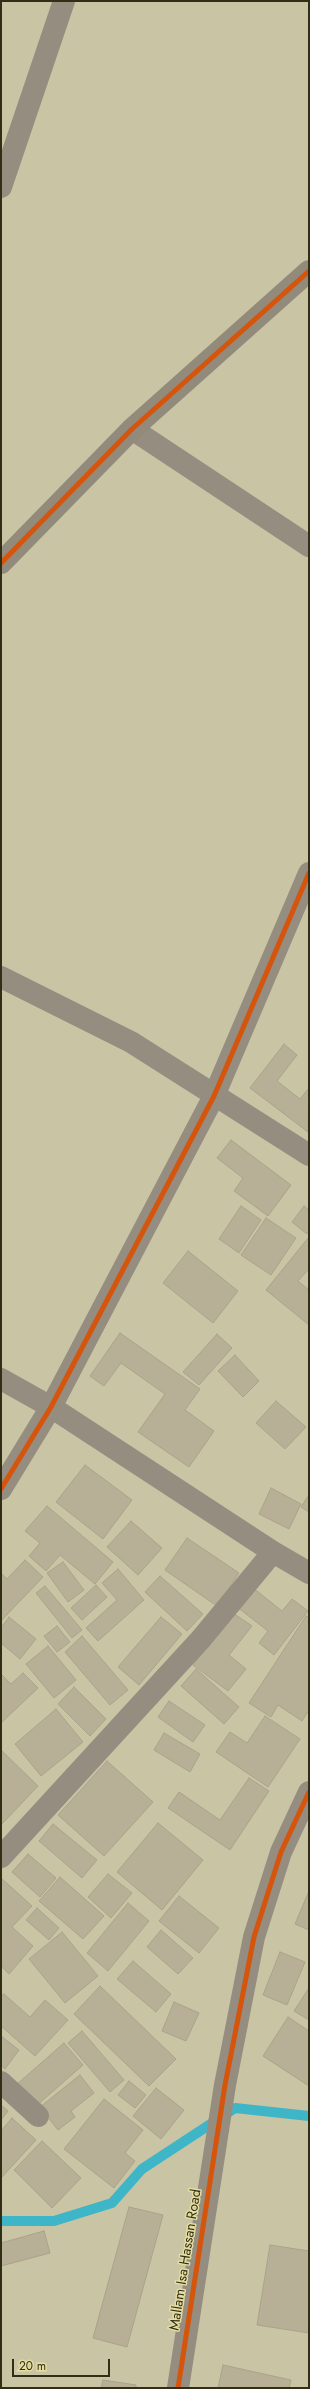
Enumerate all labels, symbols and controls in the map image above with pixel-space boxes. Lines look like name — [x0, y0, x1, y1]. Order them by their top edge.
street label: Mallam Isa Hassan Road — [167, 2188, 205, 2332]
scale bar — [14, 2351, 112, 2377]
text: 20 m — [19, 2357, 46, 2375]

